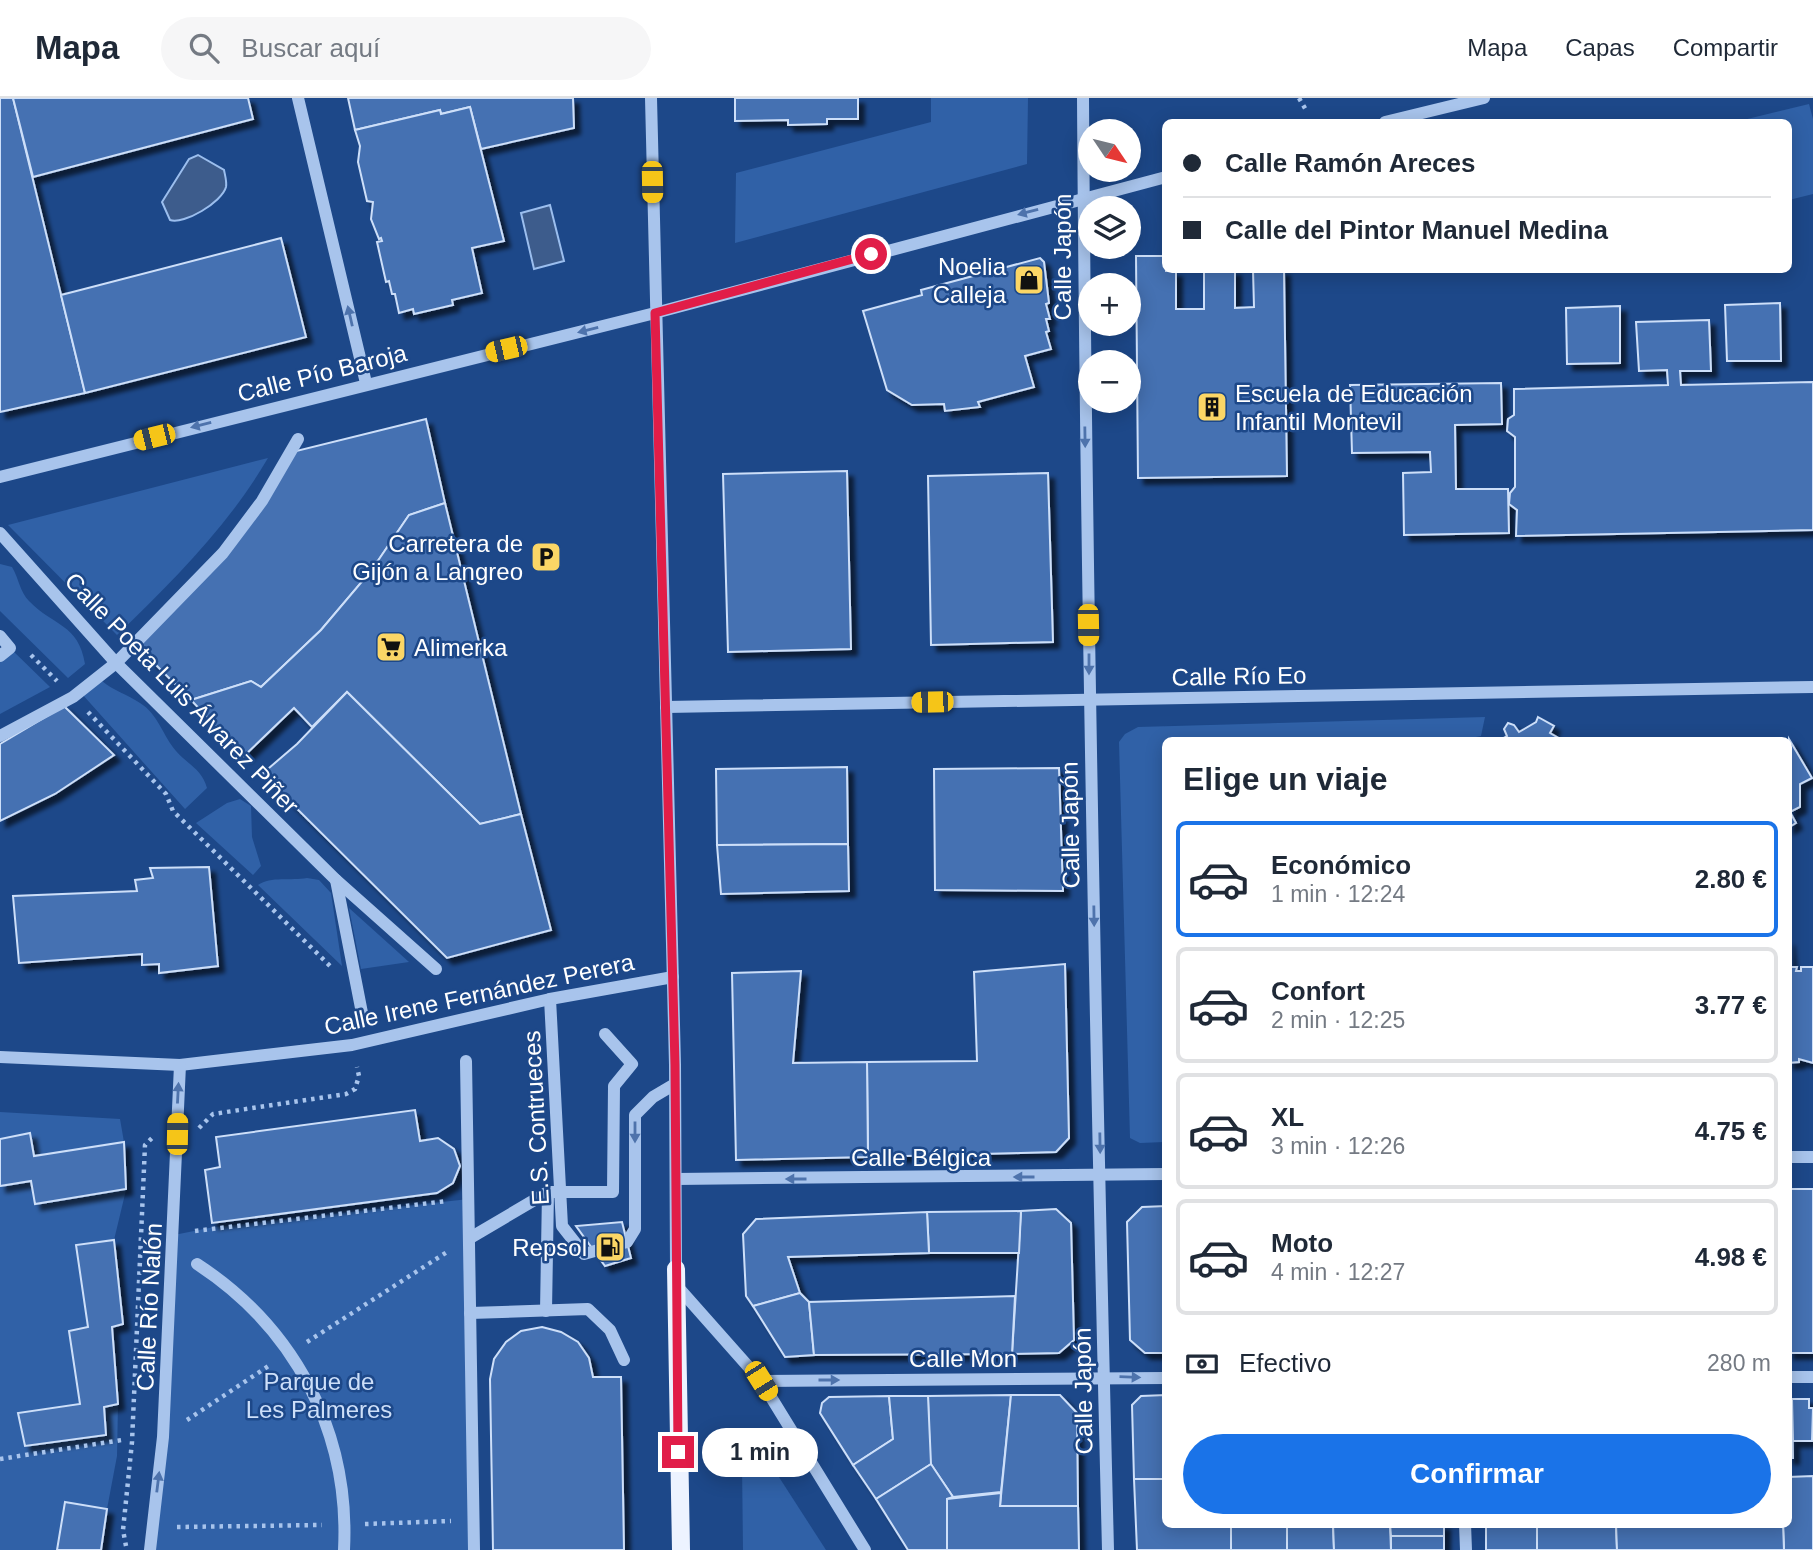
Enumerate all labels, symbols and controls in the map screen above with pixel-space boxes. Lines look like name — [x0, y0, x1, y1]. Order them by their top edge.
search box — [161, 17, 651, 80]
text: Mapa — [35, 29, 119, 66]
icon: search — [185, 29, 223, 67]
text: Buscar aquí — [241, 33, 380, 63]
text: Mapa — [1467, 34, 1527, 61]
text: Capas — [1565, 34, 1635, 61]
text: Compartir — [1673, 34, 1778, 61]
north arrow — [1078, 119, 1141, 182]
map controls — [1078, 119, 1141, 413]
text: Calle Ramón Areces — [1225, 148, 1475, 178]
car — [642, 161, 663, 203]
street label: Calle Japón — [1049, 194, 1076, 320]
button: layers — [1078, 196, 1141, 259]
one-way arrow — [1017, 207, 1039, 218]
text: Calle del Pintor Manuel Medina — [1225, 215, 1608, 245]
route start — [855, 238, 887, 270]
place label: Noelia Calleja — [933, 253, 1007, 308]
shop icon: Noelia Calleja — [1012, 263, 1046, 297]
button: + — [1078, 273, 1141, 336]
one-way arrow — [344, 305, 355, 327]
one-way arrow — [577, 324, 599, 335]
car — [484, 334, 529, 364]
street label: Calle Pío Baroja — [235, 339, 410, 407]
button: − — [1078, 350, 1141, 413]
place label: Escuela de Educación Infantil Montevil — [1235, 380, 1473, 435]
building icon: Escuela de Educación Infantil Montevil — [1195, 390, 1229, 424]
one-way arrow — [190, 420, 212, 431]
car — [132, 422, 177, 452]
one-way arrow — [1079, 426, 1091, 448]
place label: Carretera de Gijón a Langreo — [352, 530, 523, 585]
parking icon: Carretera de Gijón a Langreo — [529, 540, 563, 574]
street label: Calle Poeta Luis Álvarez Piñer — [60, 567, 304, 819]
car — [1078, 604, 1099, 646]
supermarket icon: Alimerka — [374, 630, 408, 664]
place label: Alimerka — [414, 634, 508, 661]
one-way arrow — [1083, 653, 1095, 675]
street label: Calle Río Eo — [1171, 661, 1307, 691]
car — [911, 691, 954, 713]
street label: Calle Japón — [1055, 761, 1085, 889]
text: Elige un viaje — [1183, 761, 1388, 797]
icon: car — [1187, 848, 1250, 911]
text: Económico — [1271, 850, 1411, 880]
text: 2.80 € — [1695, 864, 1767, 894]
text: 1 min · 12:24 — [1271, 881, 1405, 907]
one-way arrow — [1088, 905, 1100, 927]
street label: Calle Irene Fernández Perera — [322, 948, 637, 1040]
icon: car — [1187, 974, 1250, 1037]
text: Confort — [1271, 976, 1365, 1006]
text: 3.77 € — [1695, 990, 1767, 1020]
text: 2 min · 12:25 — [1271, 1007, 1405, 1033]
street label: E.S. Contrueces — [518, 1030, 554, 1206]
one-way arrow — [173, 1082, 184, 1104]
icon: car — [1187, 1100, 1250, 1163]
text: XL — [1271, 1102, 1304, 1132]
car — [167, 1113, 188, 1155]
text: 4.75 € — [1695, 1116, 1767, 1146]
one-way arrow — [629, 1121, 641, 1143]
one-way arrow — [1094, 1133, 1105, 1155]
text: 3 min · 12:26 — [1271, 1133, 1405, 1159]
street label: Calle Bélgica — [851, 1144, 992, 1171]
one-way arrow — [1013, 1171, 1035, 1183]
one-way arrow — [785, 1173, 807, 1184]
street label: Calle Río Nalón — [131, 1222, 167, 1392]
icon: car — [1187, 1226, 1250, 1289]
text: Moto — [1271, 1228, 1333, 1258]
fuel station icon: Repsol — [593, 1230, 627, 1264]
place label: Repsol — [512, 1234, 587, 1261]
text: 4.98 € — [1695, 1242, 1767, 1272]
text: 4 min · 12:27 — [1271, 1259, 1405, 1285]
street label: Calle Japón — [1068, 1327, 1098, 1455]
street label: Calle Mon — [909, 1345, 1017, 1372]
icon: cash — [1183, 1345, 1221, 1383]
text: Efectivo — [1239, 1348, 1332, 1378]
text: 280 m — [1707, 1350, 1771, 1376]
car — [741, 1358, 782, 1404]
park label: Parque de Les Palmeres — [246, 1368, 392, 1423]
one-way arrow — [1120, 1372, 1142, 1383]
one-way arrow — [819, 1374, 841, 1386]
callout: 1 min — [702, 1428, 818, 1476]
button: Confirmar — [1183, 1434, 1771, 1514]
route end — [662, 1436, 694, 1468]
text: 1 min — [730, 1439, 790, 1465]
one-way arrow — [152, 1471, 163, 1493]

